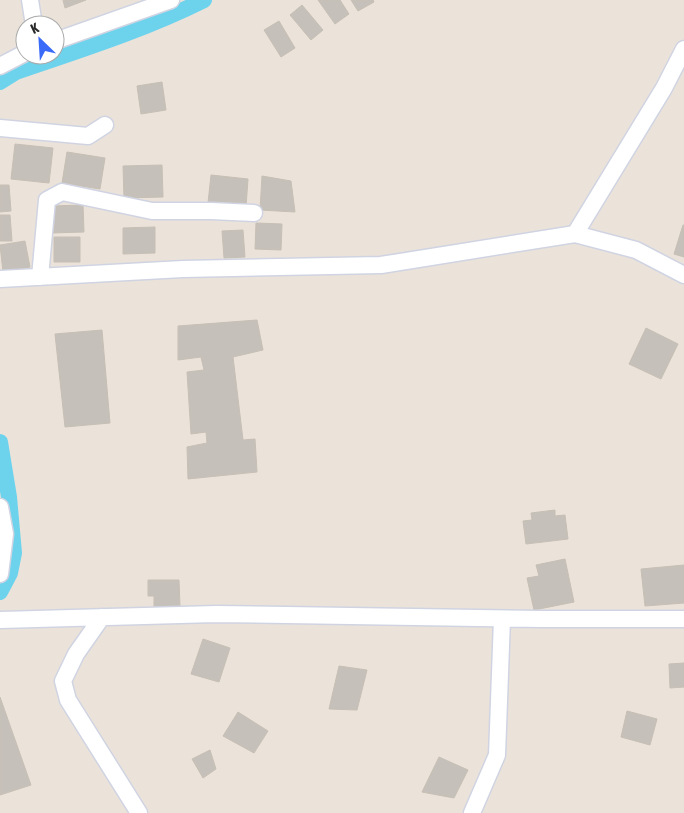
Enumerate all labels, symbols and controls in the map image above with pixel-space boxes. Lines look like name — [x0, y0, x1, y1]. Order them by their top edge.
north arrow — [15, 15, 65, 65]
text: K — [28, 19, 41, 37]

